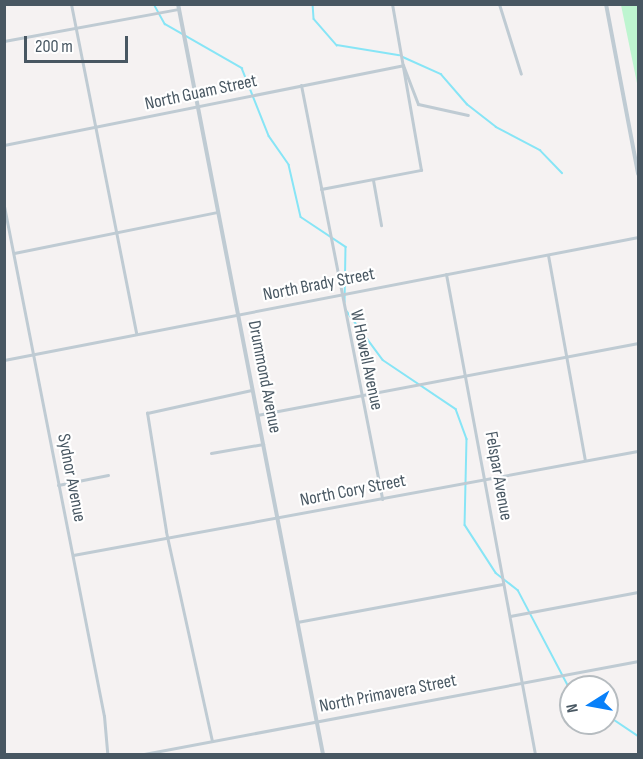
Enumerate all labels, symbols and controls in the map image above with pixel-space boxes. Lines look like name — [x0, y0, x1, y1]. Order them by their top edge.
scale bar — [27, 24, 130, 62]
text: 200 m — [35, 36, 73, 57]
street label: North Guam Street — [143, 71, 259, 115]
street label: North Brady Street — [261, 264, 377, 306]
street label: W Howell Avenue — [345, 308, 387, 412]
street label: Drummond Avenue — [243, 319, 285, 435]
street label: Felspar Avenue — [480, 430, 516, 522]
street label: Sydnor Avenue — [52, 432, 90, 524]
street label: North Cory Street — [298, 470, 408, 512]
street label: North Primavera Street — [318, 670, 458, 718]
north arrow — [559, 675, 619, 735]
text: N — [563, 702, 583, 714]

